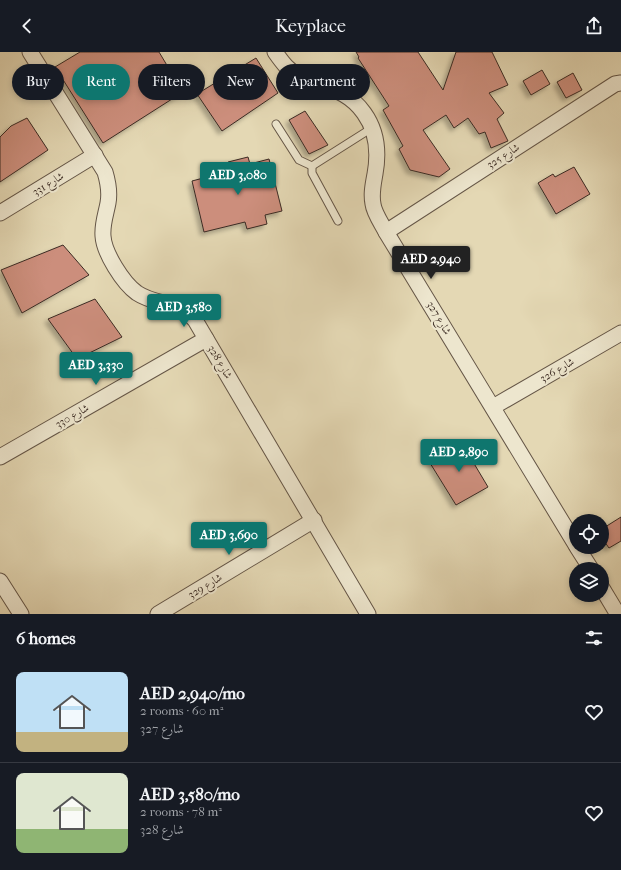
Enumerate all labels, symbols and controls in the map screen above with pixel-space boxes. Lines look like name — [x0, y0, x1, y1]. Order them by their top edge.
icon: back — [16, 15, 38, 37]
icon: share — [583, 15, 605, 37]
text: Keyplace — [275, 16, 346, 37]
chip: Buy — [12, 64, 64, 100]
chip: Rent — [72, 64, 130, 100]
chip: Filters — [138, 64, 205, 100]
chip: New — [213, 64, 268, 100]
chip: Apartment — [276, 64, 370, 100]
street label: شارع 325 — [484, 141, 523, 174]
pin: AED 3,080 — [192, 162, 284, 196]
text: AED 3,080 — [209, 167, 267, 182]
street label: شارع 331 — [30, 169, 68, 201]
pin: AED 2,940 — [385, 246, 477, 280]
text: AED 2,940 — [401, 251, 461, 266]
pin: AED 3,580 — [138, 294, 230, 328]
text: AED 3,580 — [156, 299, 212, 314]
street label: شارع 327 — [421, 299, 454, 339]
street label: شارع 328 — [202, 343, 235, 383]
pin: AED 3,330 — [50, 352, 142, 386]
street label: شارع 326 — [537, 355, 578, 388]
text: AED 3,330 — [69, 357, 123, 372]
street label: شارع 330 — [53, 401, 93, 433]
pin: AED 2,890 — [413, 439, 505, 473]
text: AED 2,890 — [430, 444, 488, 459]
map controls — [569, 514, 609, 602]
button: locate — [569, 514, 609, 554]
pin: AED 3,690 — [183, 522, 275, 556]
text: AED 3,690 — [200, 527, 258, 542]
button: layers — [569, 562, 609, 602]
street label: شارع 329 — [186, 571, 226, 604]
icon: filters — [583, 627, 605, 649]
text: 6 homes — [16, 628, 76, 648]
text: AED 2,940/mo — [140, 683, 245, 703]
icon: home — [48, 688, 96, 736]
icon: heart — [583, 701, 605, 723]
text: 2 rooms · 60 m² — [140, 703, 223, 718]
text: شارع 327 — [140, 721, 184, 736]
text: AED 3,580/mo — [140, 784, 240, 804]
icon: home — [48, 789, 96, 837]
icon: heart — [583, 802, 605, 824]
text: 2 rooms · 78 m² — [140, 804, 222, 819]
text: شارع 328 — [140, 822, 184, 837]

